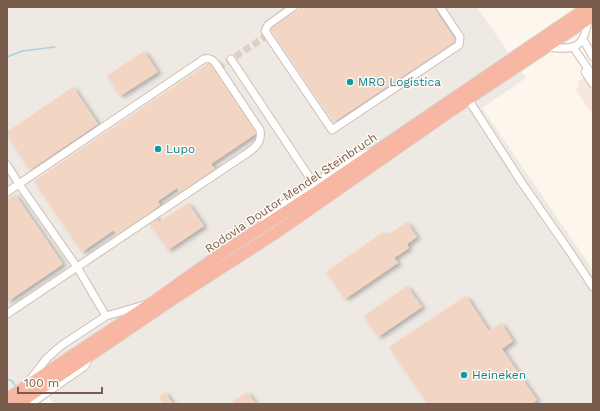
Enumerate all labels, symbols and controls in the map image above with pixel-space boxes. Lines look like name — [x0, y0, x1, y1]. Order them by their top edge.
place label: MRO Logística — [358, 75, 441, 89]
marker: MRO Logística — [345, 77, 355, 87]
street label: Rodovia Doutor Mendel Steinbruch — [202, 130, 380, 256]
place label: Lupo — [166, 142, 195, 156]
marker: Lupo — [153, 144, 163, 154]
place label: Heineken — [472, 368, 526, 382]
scale bar — [18, 369, 102, 395]
marker: Heineken — [459, 370, 469, 380]
text: 100 m — [24, 376, 59, 390]

